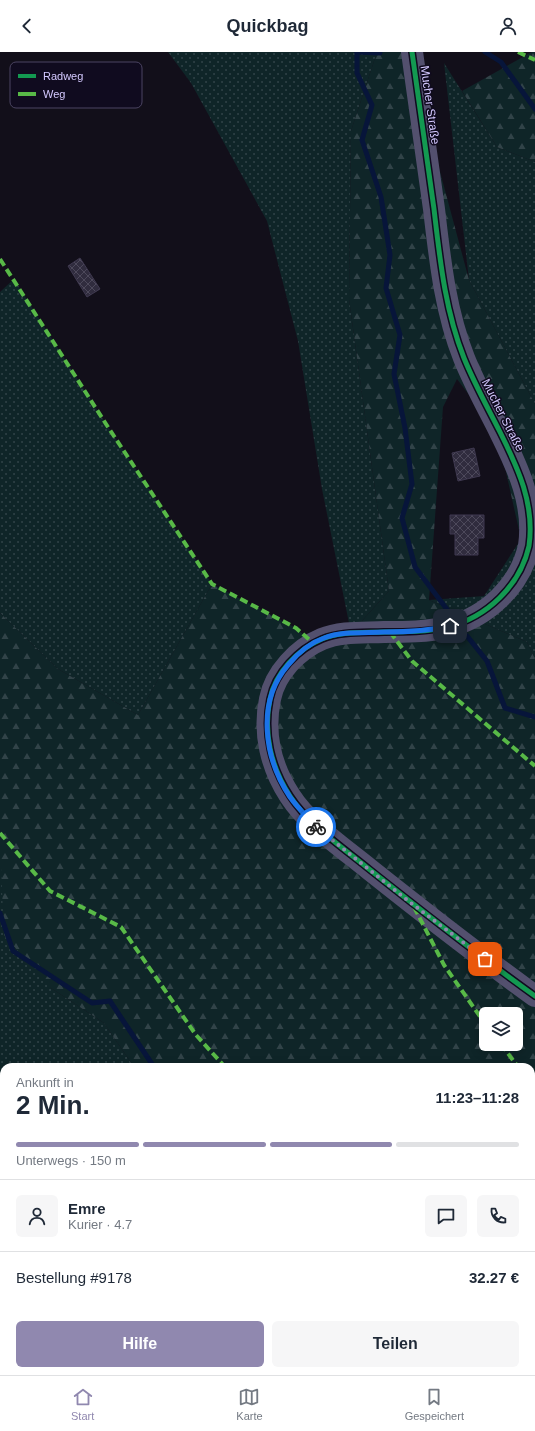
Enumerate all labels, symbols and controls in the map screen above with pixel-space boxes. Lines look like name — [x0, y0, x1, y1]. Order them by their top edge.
icon: back — [16, 15, 38, 37]
icon: person — [497, 15, 519, 37]
text: Quickbag — [226, 16, 309, 36]
legend — [10, 62, 142, 108]
street label: Mucher Straße — [418, 65, 442, 146]
text: Radweg — [43, 70, 83, 82]
text: Weg — [43, 88, 65, 100]
street label: Mucher Straße — [479, 376, 527, 454]
pin — [433, 609, 467, 643]
icon: home — [439, 615, 461, 637]
courier — [296, 807, 336, 847]
icon: bike — [305, 816, 327, 838]
pin — [468, 942, 502, 976]
icon: bag — [474, 948, 496, 970]
map controls — [479, 1007, 523, 1051]
button: layers — [479, 1007, 523, 1051]
text: Ankunft in — [16, 1075, 74, 1090]
text: 11:23–11:28 — [436, 1089, 519, 1106]
text: 2 Min. — [16, 1090, 90, 1120]
text: Unterwegs · 150 m — [16, 1153, 126, 1168]
button: person — [16, 1195, 58, 1237]
button: chat — [425, 1195, 467, 1237]
button: phone — [477, 1195, 519, 1237]
text: Emre — [68, 1200, 106, 1217]
text: Kurier · 4.7 — [68, 1217, 132, 1232]
text: Bestellung #9178 — [16, 1269, 132, 1286]
text: 32.27 € — [469, 1269, 519, 1286]
button: Hilfe — [16, 1321, 264, 1367]
button: Teilen — [272, 1321, 519, 1367]
tab: Start — [71, 1386, 94, 1422]
tab: Karte — [236, 1386, 263, 1422]
tab: Gespeichert — [405, 1386, 464, 1422]

